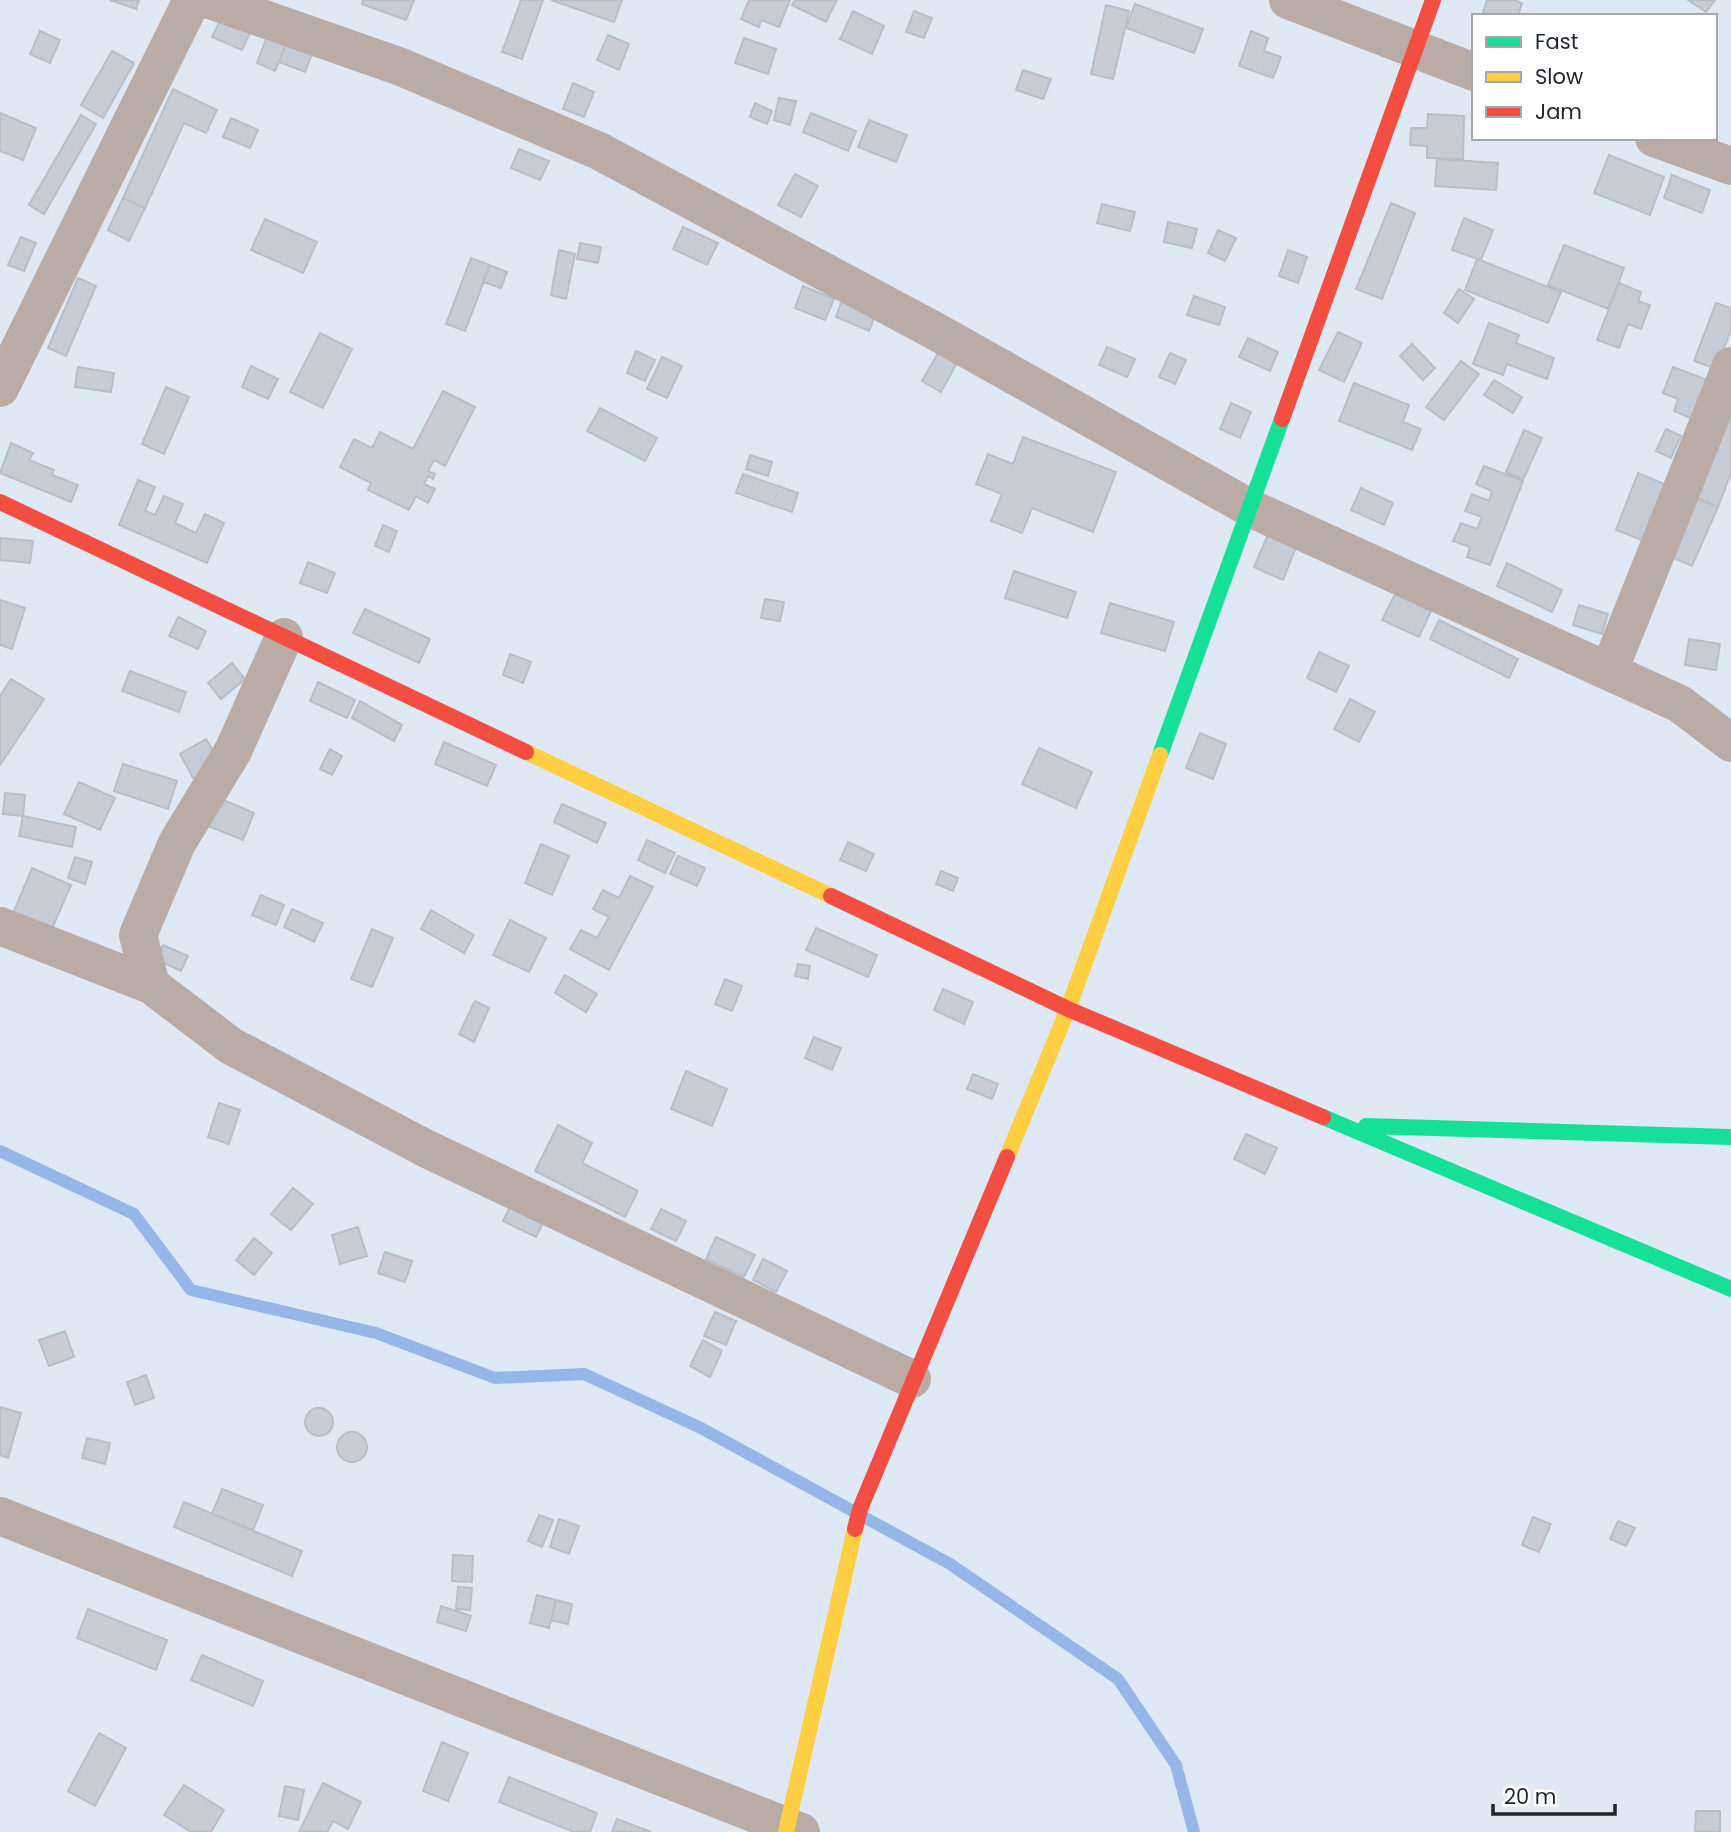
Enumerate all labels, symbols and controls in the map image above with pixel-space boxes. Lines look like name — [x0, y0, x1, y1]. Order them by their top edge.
legend — [1472, 14, 1717, 140]
text: Fast — [1535, 27, 1578, 56]
text: Slow — [1535, 62, 1583, 91]
text: Jam — [1535, 97, 1582, 126]
scale bar — [1493, 1772, 1616, 1816]
text: 20 m — [1504, 1782, 1557, 1811]

